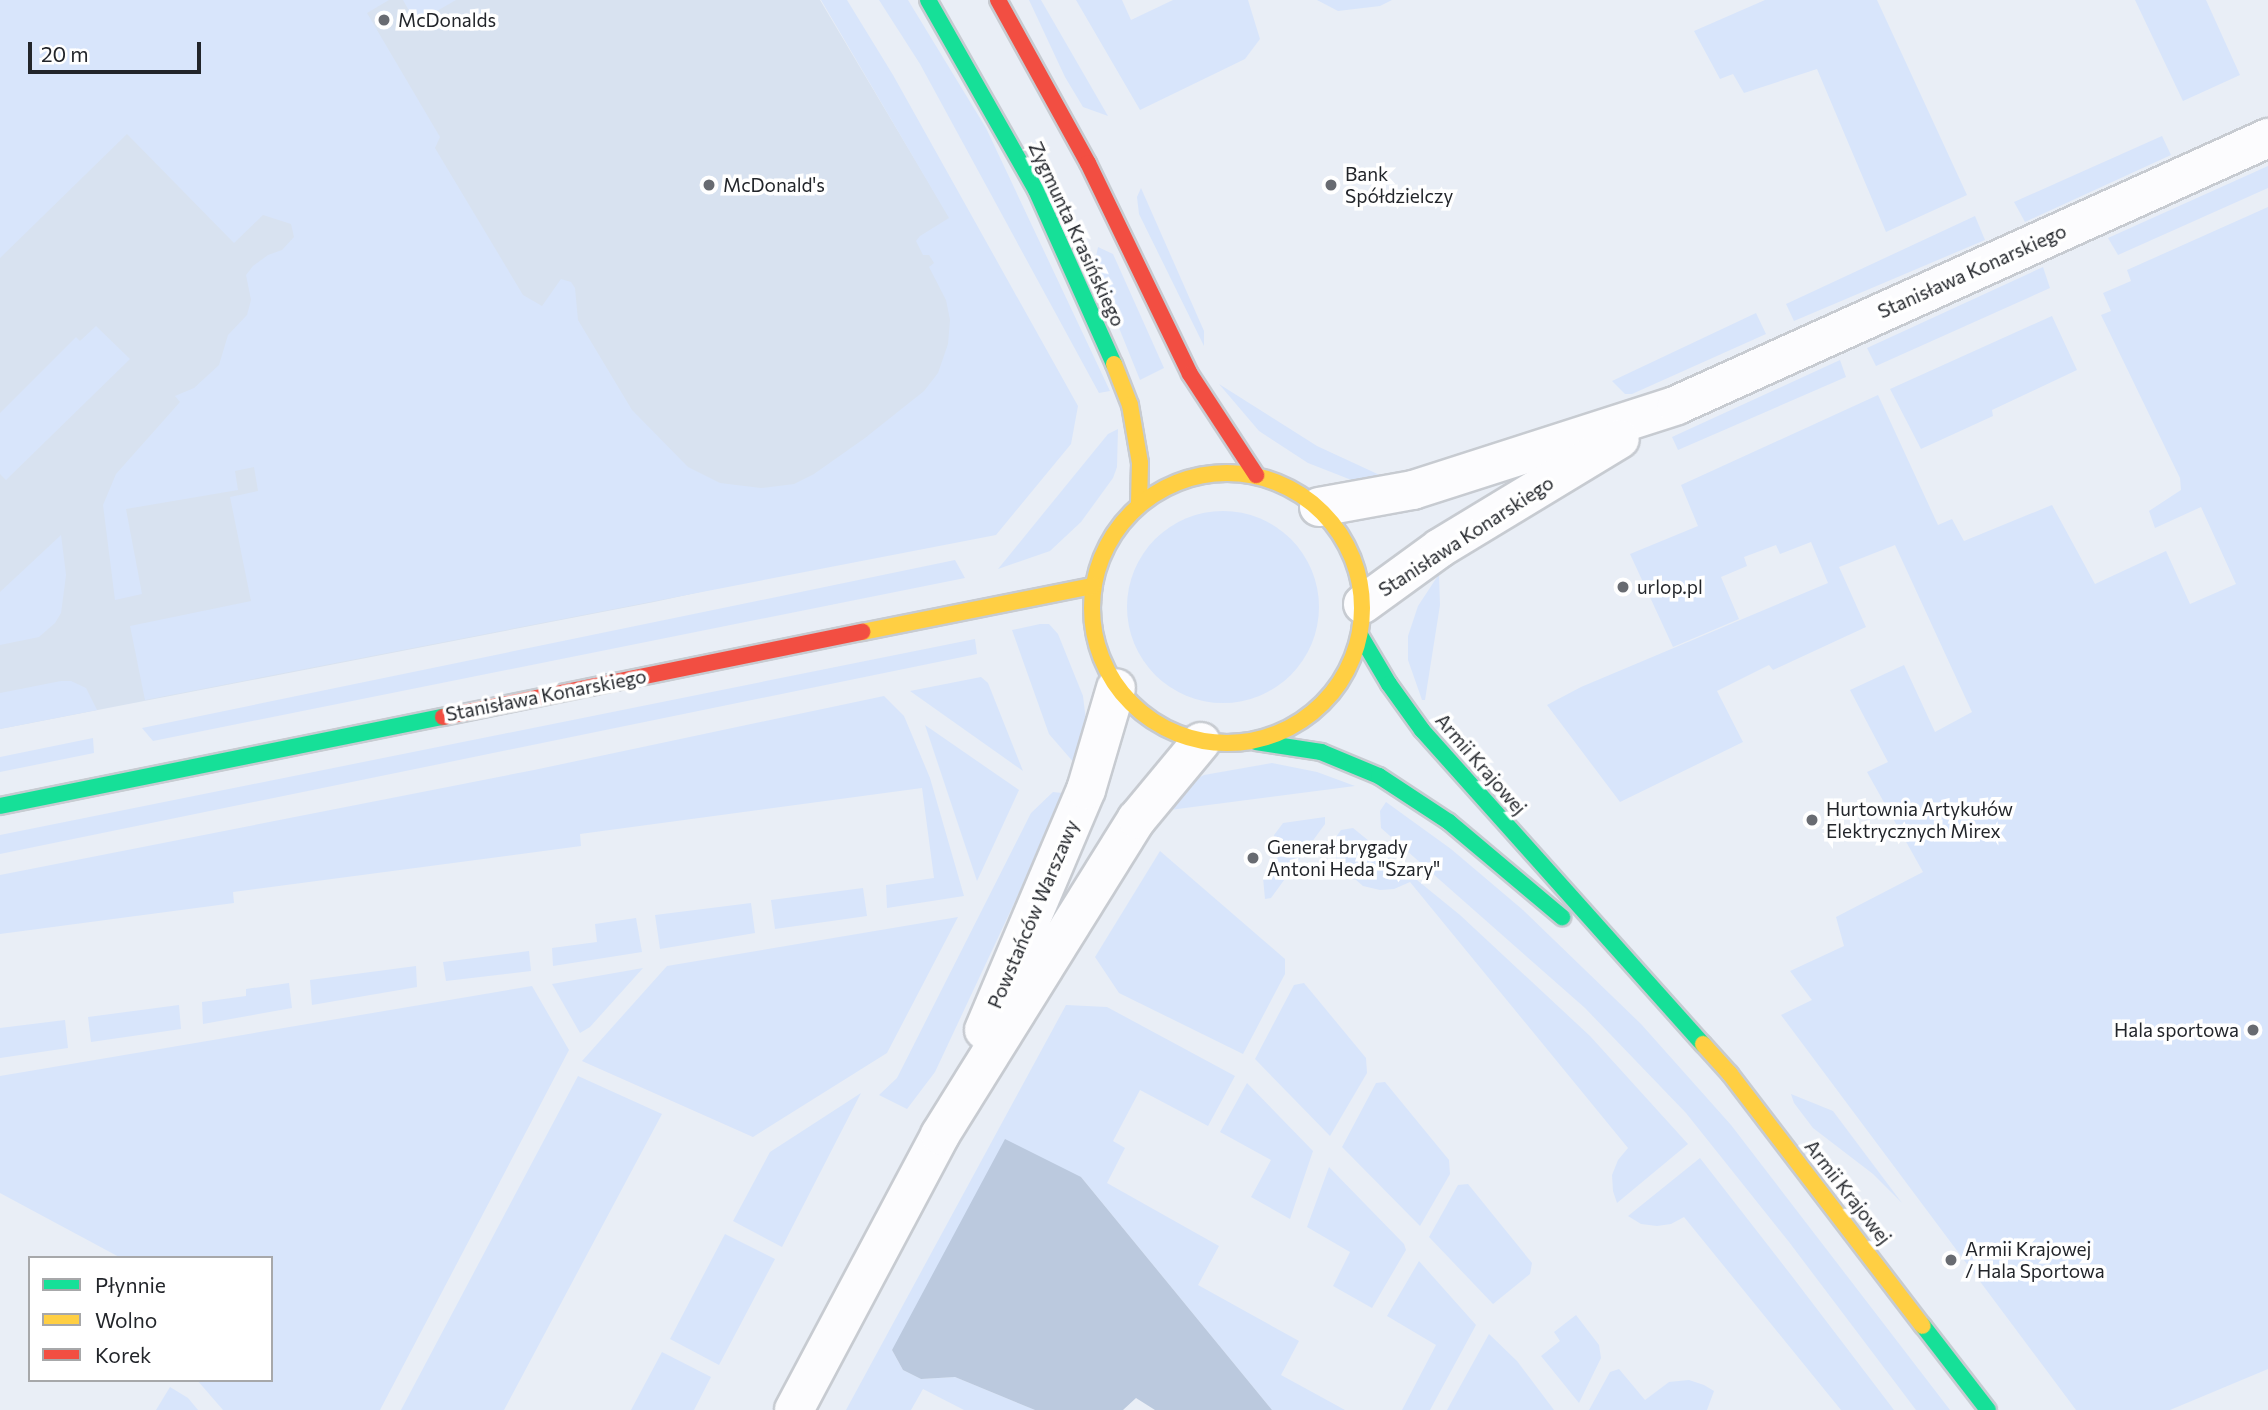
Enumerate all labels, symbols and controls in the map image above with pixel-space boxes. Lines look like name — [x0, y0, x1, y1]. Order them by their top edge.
place label: McDonalds — [398, 9, 496, 31]
marker: McDonalds — [376, 12, 392, 28]
scale bar — [32, 28, 205, 72]
text: 20 m — [41, 41, 89, 66]
street label: Zygmunta Krasińskiego — [1024, 138, 1130, 330]
place label: Bank Spółdzielczy — [1345, 163, 1453, 207]
place label: McDonald's — [723, 174, 825, 196]
marker: McDonald's — [701, 177, 717, 193]
marker: Bank Spółdzielczy — [1323, 177, 1339, 193]
street label: Stanisława Konarskiego — [1874, 219, 2070, 323]
street label: Stanisława Konarskiego — [1374, 471, 1558, 601]
place label: urlop.pl — [1637, 576, 1703, 598]
marker: urlop.pl — [1615, 579, 1631, 595]
street label: Stanisława Konarskiego — [444, 664, 648, 726]
street label: Armii Krajowej — [1431, 709, 1531, 819]
place label: Hurtownia Artykułów Elektrycznych Mirex — [1826, 798, 2013, 842]
marker: Hurtownia Artykułów Elektrycznych Mirex — [1804, 812, 1820, 828]
street label: Powstańców Warszawy — [983, 816, 1083, 1012]
place label: Generał brygady Antoni Heda "Szary" — [1267, 836, 1440, 880]
marker: Generał brygady Antoni Heda "Szary" — [1245, 850, 1261, 866]
place label: Hala sportowa — [2114, 1019, 2239, 1041]
marker: Hala sportowa — [2245, 1022, 2261, 1038]
street label: Armii Krajowej — [1800, 1135, 1896, 1249]
place label: Armii Krajowej / Hala Sportowa — [1965, 1238, 2105, 1282]
marker: Armii Krajowej / Hala Sportowa — [1943, 1252, 1959, 1268]
legend — [28, 1256, 273, 1382]
text: Płynnie — [95, 1272, 166, 1297]
text: Wolno — [95, 1307, 157, 1332]
text: Korek — [95, 1342, 151, 1367]

